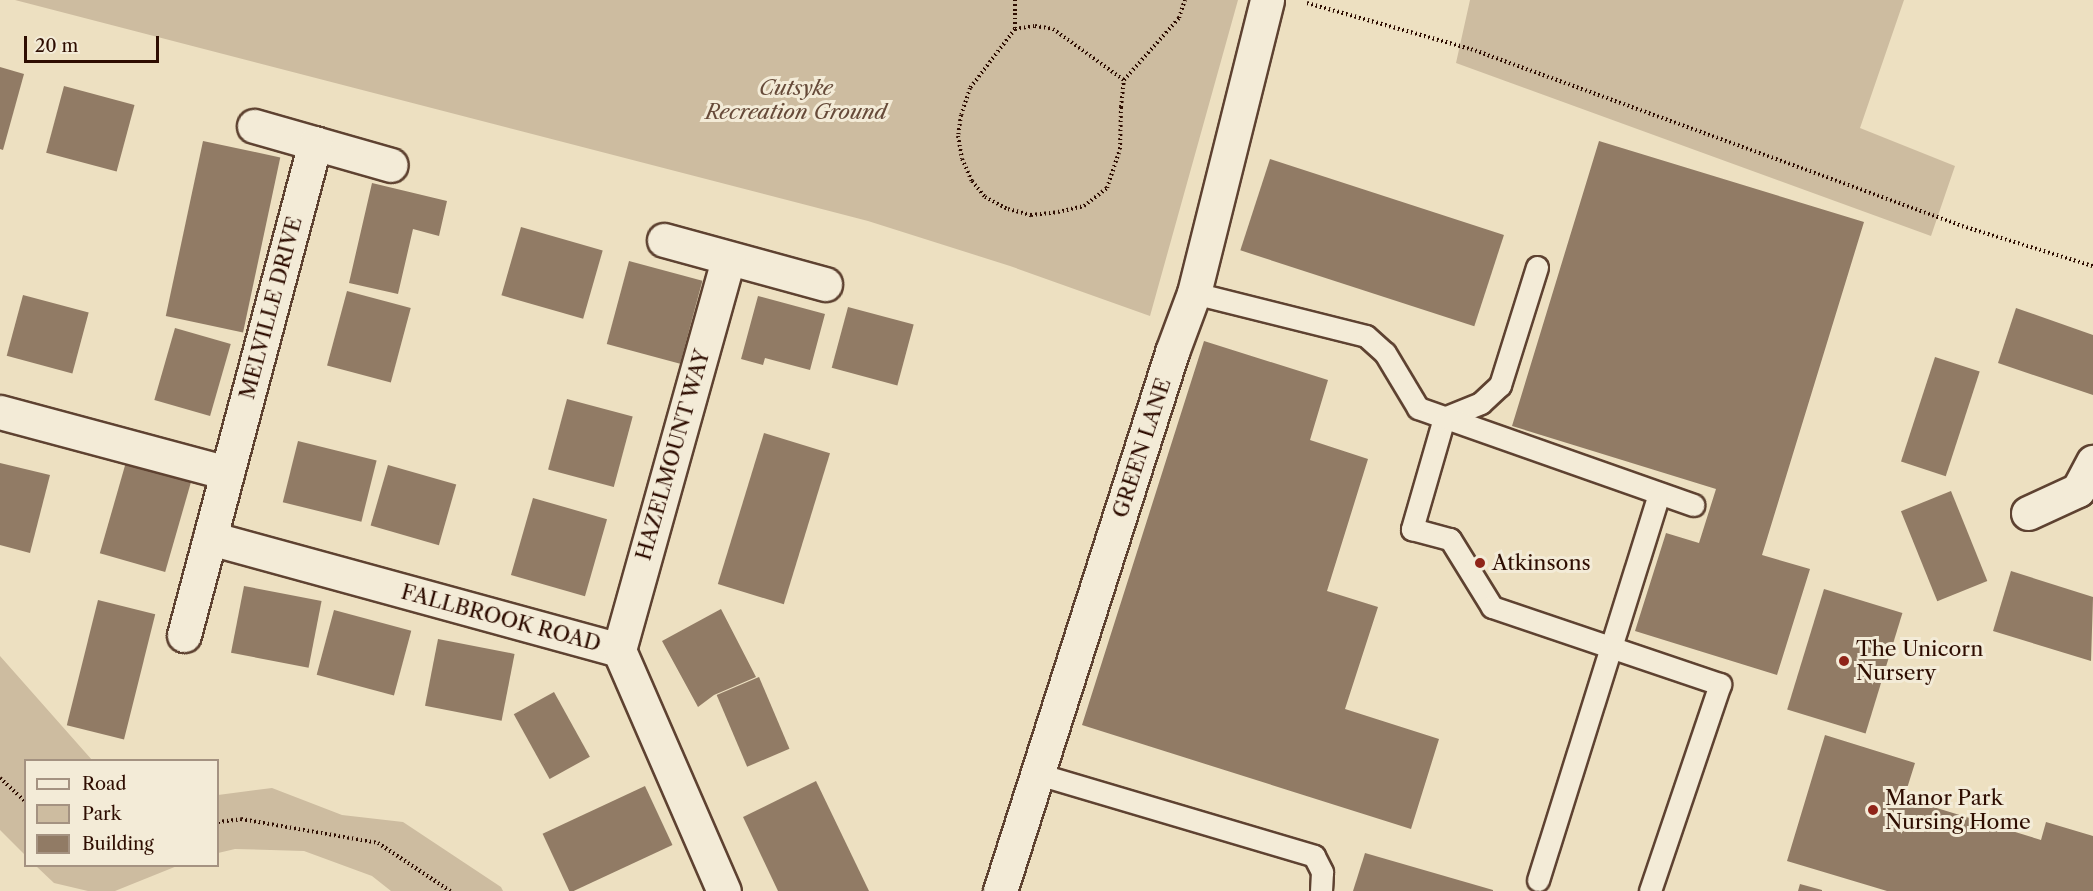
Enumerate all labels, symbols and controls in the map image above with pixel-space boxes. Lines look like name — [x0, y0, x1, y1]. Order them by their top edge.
scale bar — [27, 24, 162, 62]
text: 20 m — [35, 35, 78, 57]
park label: Cutsyke Recreation Ground — [705, 75, 887, 125]
street label: MELVILLE DRIVE — [234, 214, 308, 402]
street label: HAZELMOUNT WAY — [631, 346, 715, 564]
street label: GREEN LANE — [1108, 375, 1176, 521]
place label: Atkinsons — [1492, 550, 1591, 576]
marker: Atkinsons — [1473, 556, 1487, 570]
street label: FALLBROOK ROAD — [398, 579, 604, 657]
place label: The Unicorn Nursery — [1856, 636, 1983, 686]
marker: The Unicorn Nursery — [1837, 654, 1851, 668]
legend — [24, 759, 219, 867]
text: Road — [82, 773, 127, 795]
place label: Manor Park Nursing Home — [1885, 785, 2031, 835]
text: Park — [82, 803, 121, 825]
marker: Manor Park Nursing Home — [1866, 803, 1880, 817]
text: Building — [82, 833, 154, 855]

